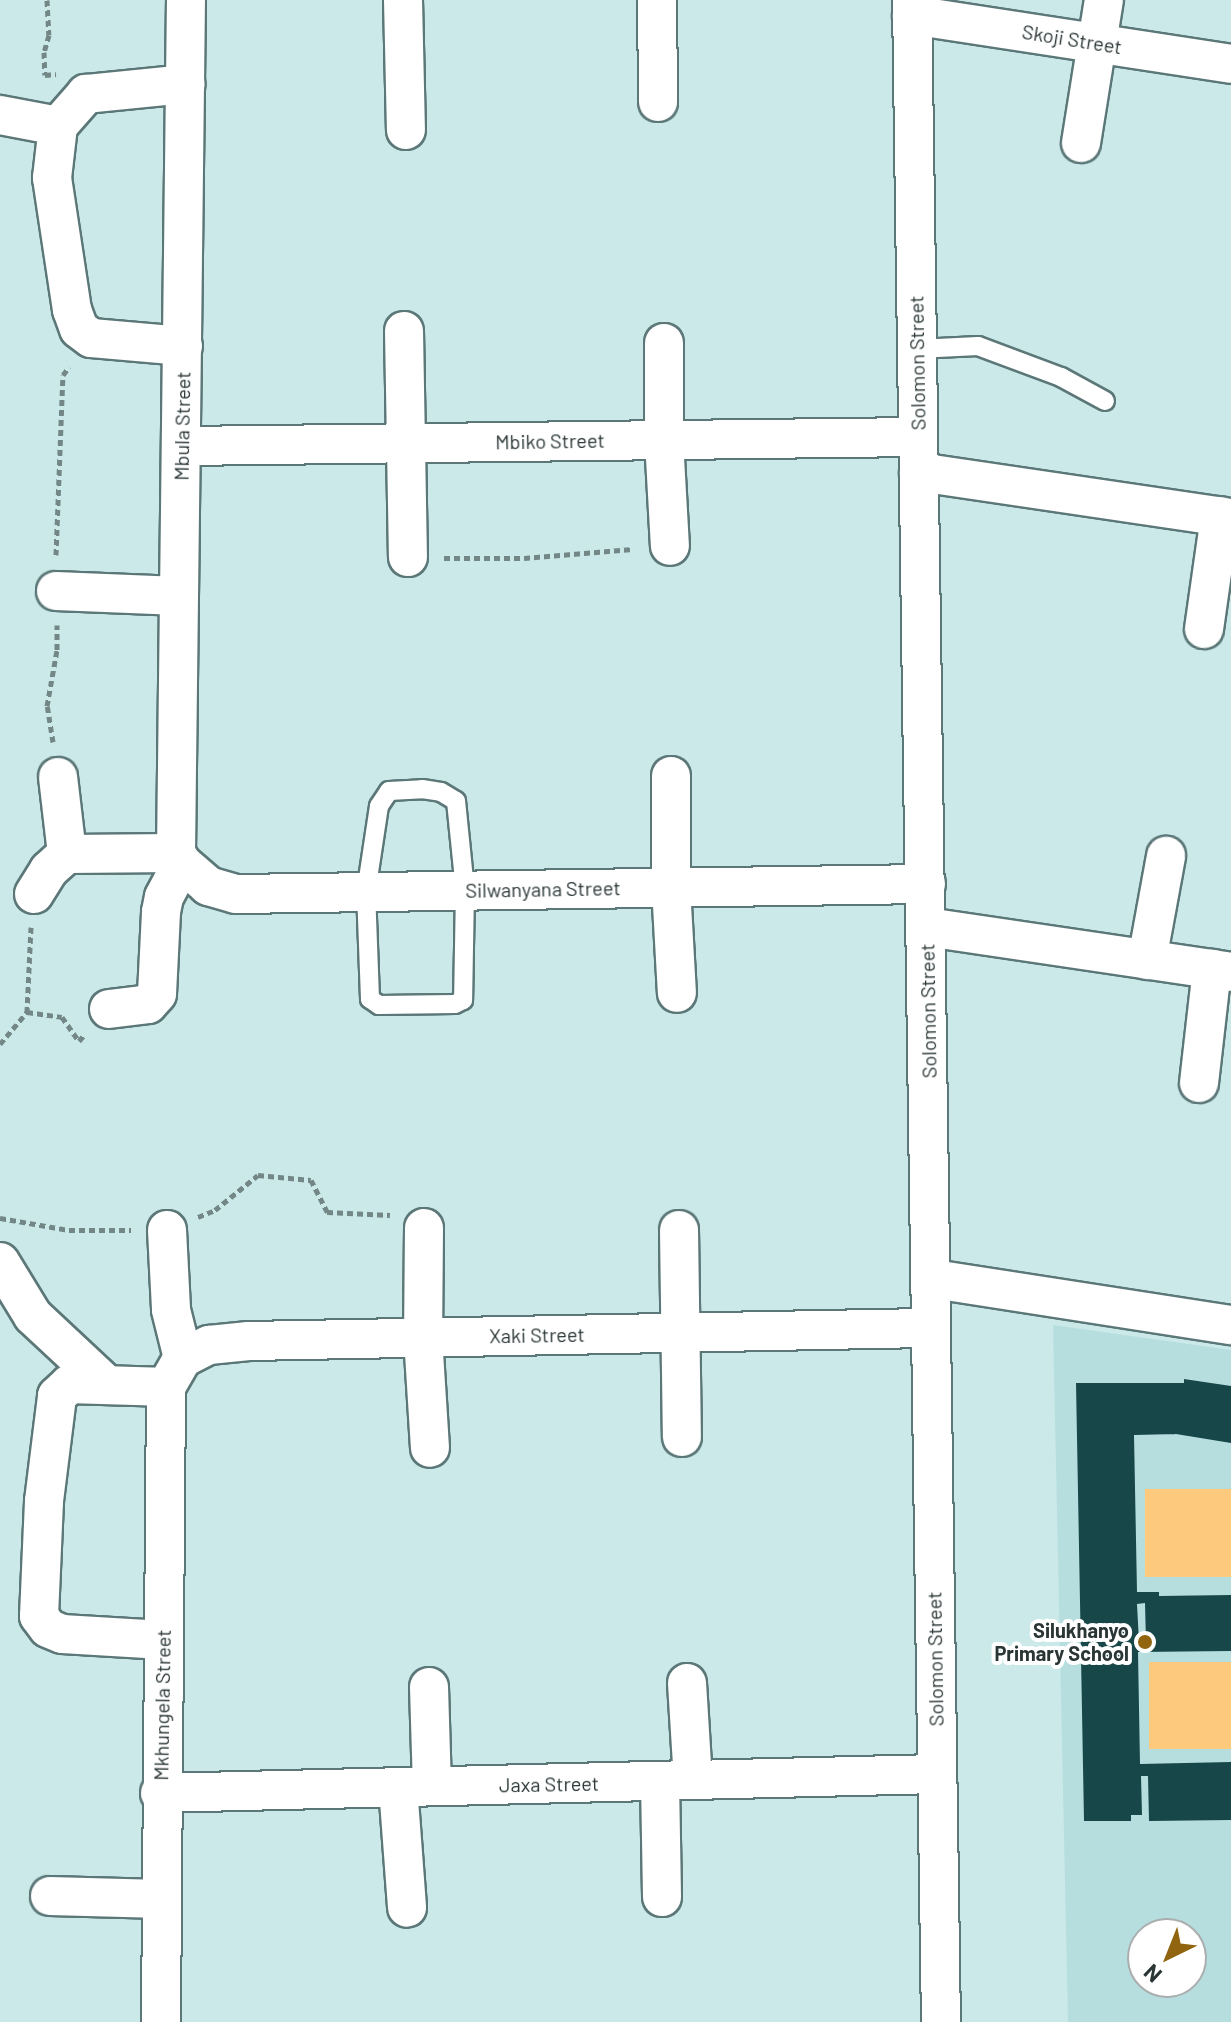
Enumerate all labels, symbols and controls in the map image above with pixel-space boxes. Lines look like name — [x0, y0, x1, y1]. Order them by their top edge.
street label: Skoji Street — [1020, 19, 1124, 59]
street label: Solomon Street — [904, 295, 930, 431]
street label: Mbula Street — [169, 371, 195, 481]
street label: Mbiko Street — [495, 428, 605, 454]
street label: Silwanyana Street — [465, 876, 621, 902]
street label: Solomon Street — [915, 943, 941, 1079]
street label: Xaki Street — [489, 1322, 585, 1348]
street label: Solomon Street — [922, 1591, 948, 1727]
place label: Silukhanyo Primary School — [994, 1618, 1129, 1665]
street label: Mkhungela Street — [149, 1629, 175, 1781]
marker: Silukhanyo Primary School — [1136, 1633, 1154, 1651]
street label: Jaxa Street — [499, 1771, 599, 1797]
north arrow — [1127, 1918, 1207, 1998]
text: N — [1138, 1960, 1166, 1989]

